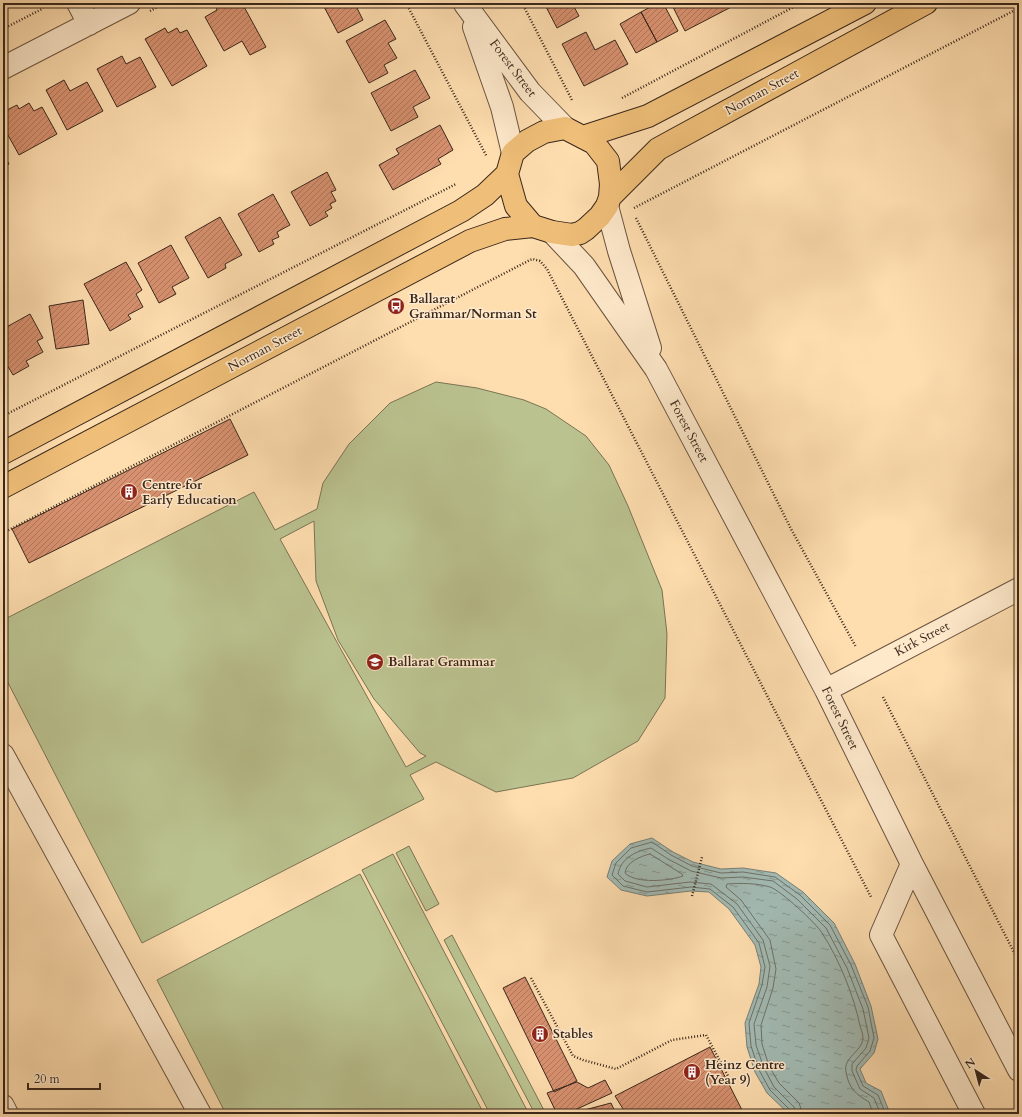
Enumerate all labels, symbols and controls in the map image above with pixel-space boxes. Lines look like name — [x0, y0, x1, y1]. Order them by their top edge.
street label: Forest Street — [485, 35, 541, 101]
street label: Norman Street — [722, 64, 802, 120]
place label: Ballarat Grammar/Norman St — [409, 290, 537, 323]
bus stop icon: Ballarat Grammar/Norman St — [386, 296, 406, 316]
street label: Norman Street — [225, 322, 305, 376]
street label: Forest Street — [665, 397, 713, 465]
place label: Centre for Early Education — [142, 476, 237, 509]
building icon: Centre for Early Education — [119, 482, 139, 502]
street label: Kirk Street — [891, 617, 953, 661]
school or university icon: Ballarat Grammar — [365, 652, 385, 672]
place label: Ballarat Grammar — [388, 653, 496, 671]
street label: Forest Street — [817, 683, 863, 753]
building icon: Stables — [530, 1024, 550, 1044]
place label: Stables — [553, 1025, 593, 1043]
north arrow — [956, 1051, 996, 1091]
text: N — [962, 1054, 979, 1072]
place label: Heinz Centre (Year 9) — [705, 1056, 785, 1089]
building icon: Heinz Centre (Year 9) — [682, 1062, 702, 1082]
scale bar — [28, 1065, 100, 1091]
text: 20 m — [34, 1071, 61, 1087]

